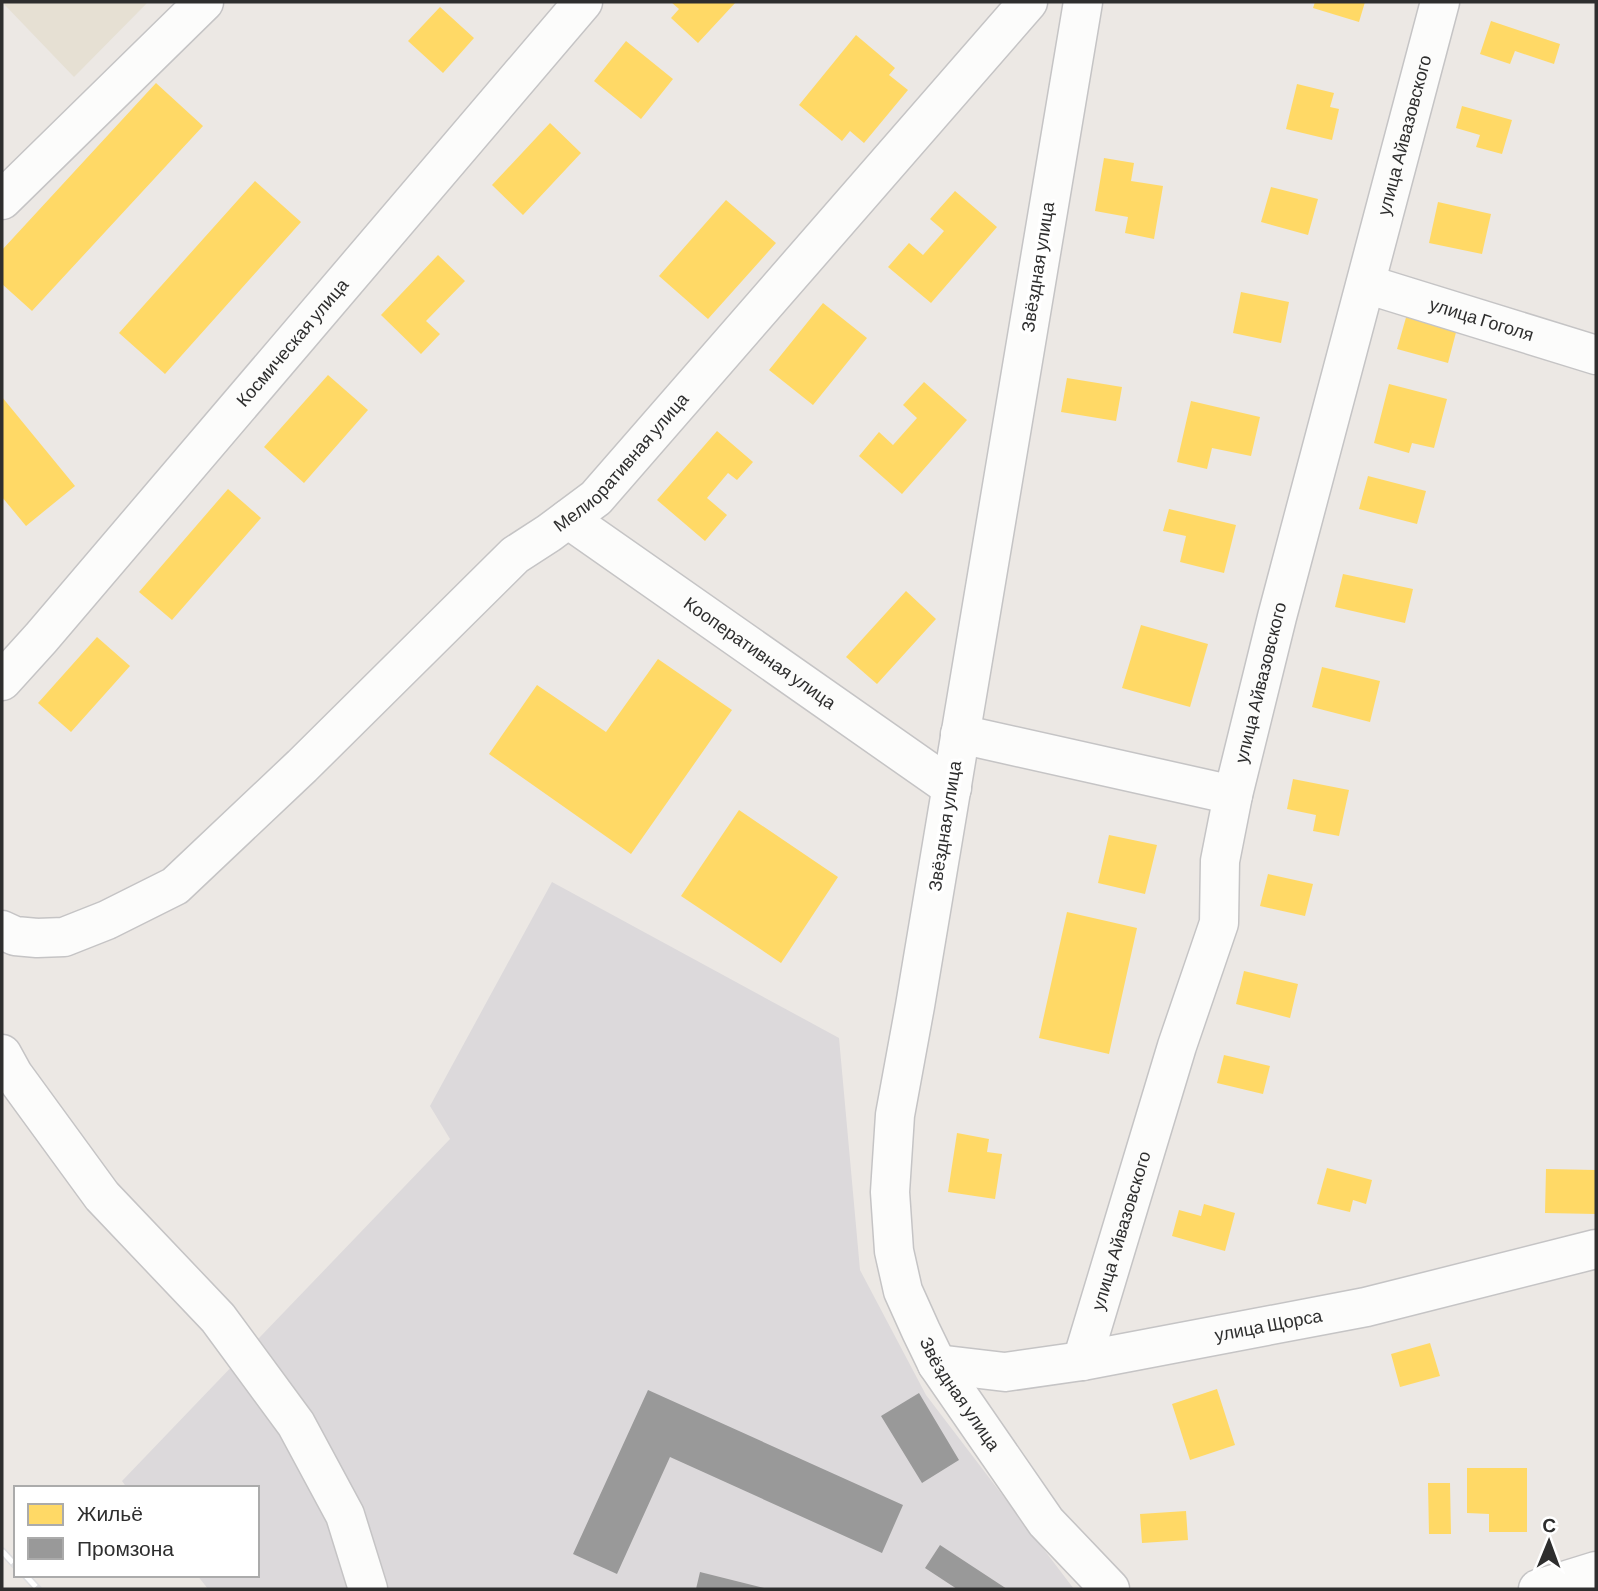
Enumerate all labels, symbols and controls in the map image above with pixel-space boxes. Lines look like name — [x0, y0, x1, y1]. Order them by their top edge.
street label: улица Айвазовского — [1372, 52, 1436, 218]
street label: Звёздная улица — [1016, 199, 1058, 334]
street label: Космическая улица — [231, 273, 353, 411]
street label: улица Гоголя — [1427, 292, 1537, 345]
street label: Мелиоративная улица — [549, 387, 693, 536]
street label: Кооперативная улица — [680, 592, 841, 714]
street label: улица Айвазовского — [1229, 599, 1290, 765]
street label: Звёздная улица — [923, 758, 965, 893]
street label: улица Айвазовского — [1086, 1148, 1155, 1313]
street label: улица Щорса — [1213, 1303, 1325, 1346]
street label: Звёздная улица — [916, 1333, 1006, 1455]
legend — [14, 1486, 259, 1577]
text: Жильё — [77, 1500, 143, 1525]
north arrow — [1514, 1507, 1584, 1577]
text: С — [1542, 1513, 1557, 1536]
text: Промзона — [77, 1535, 174, 1560]

